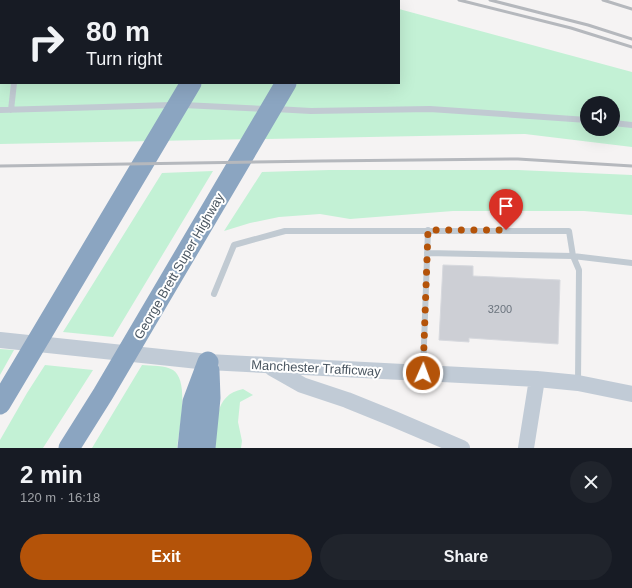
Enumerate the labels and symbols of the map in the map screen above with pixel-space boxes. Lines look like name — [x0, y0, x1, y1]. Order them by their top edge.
pin — [489, 189, 523, 230]
street label: George Brett Super Highway — [131, 190, 227, 342]
house number: 3200 — [488, 303, 512, 315]
position arrow — [402, 352, 444, 394]
street label: Manchester Trafficway — [251, 357, 382, 379]

